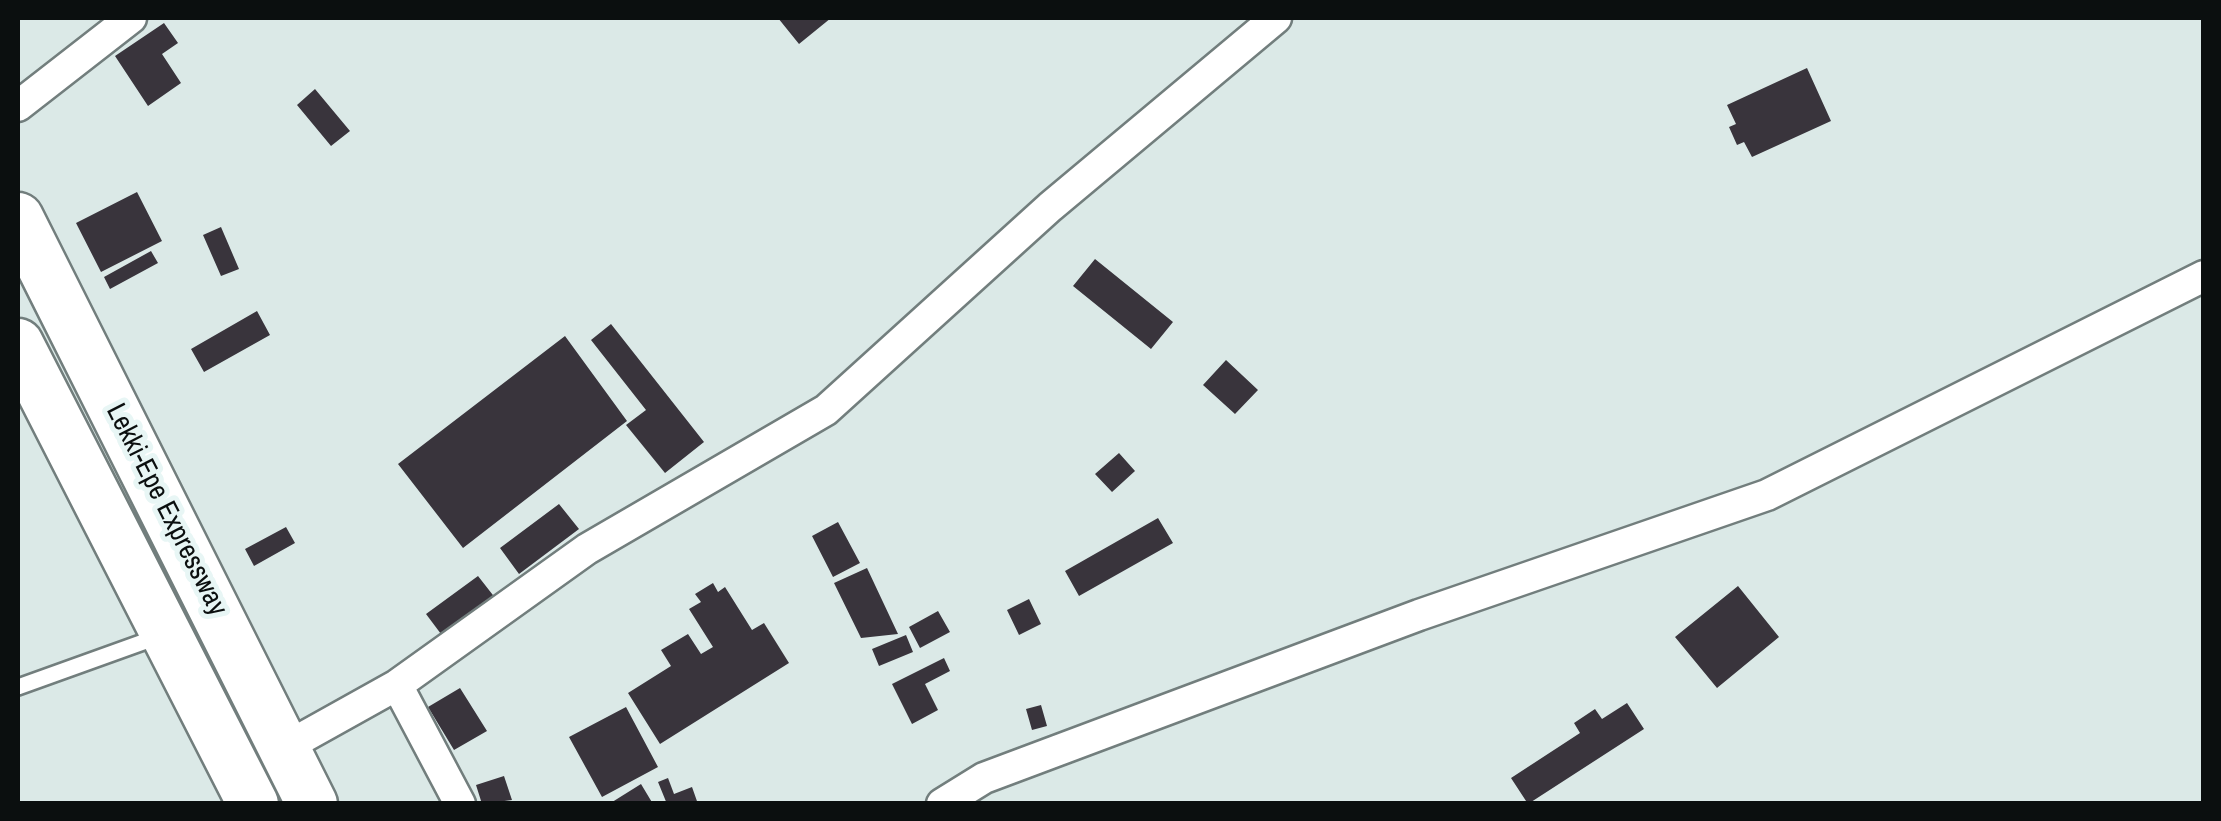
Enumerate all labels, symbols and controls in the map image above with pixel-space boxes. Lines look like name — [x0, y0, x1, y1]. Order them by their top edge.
street label: Lekki-Epe Expressway — [98, 398, 234, 622]

